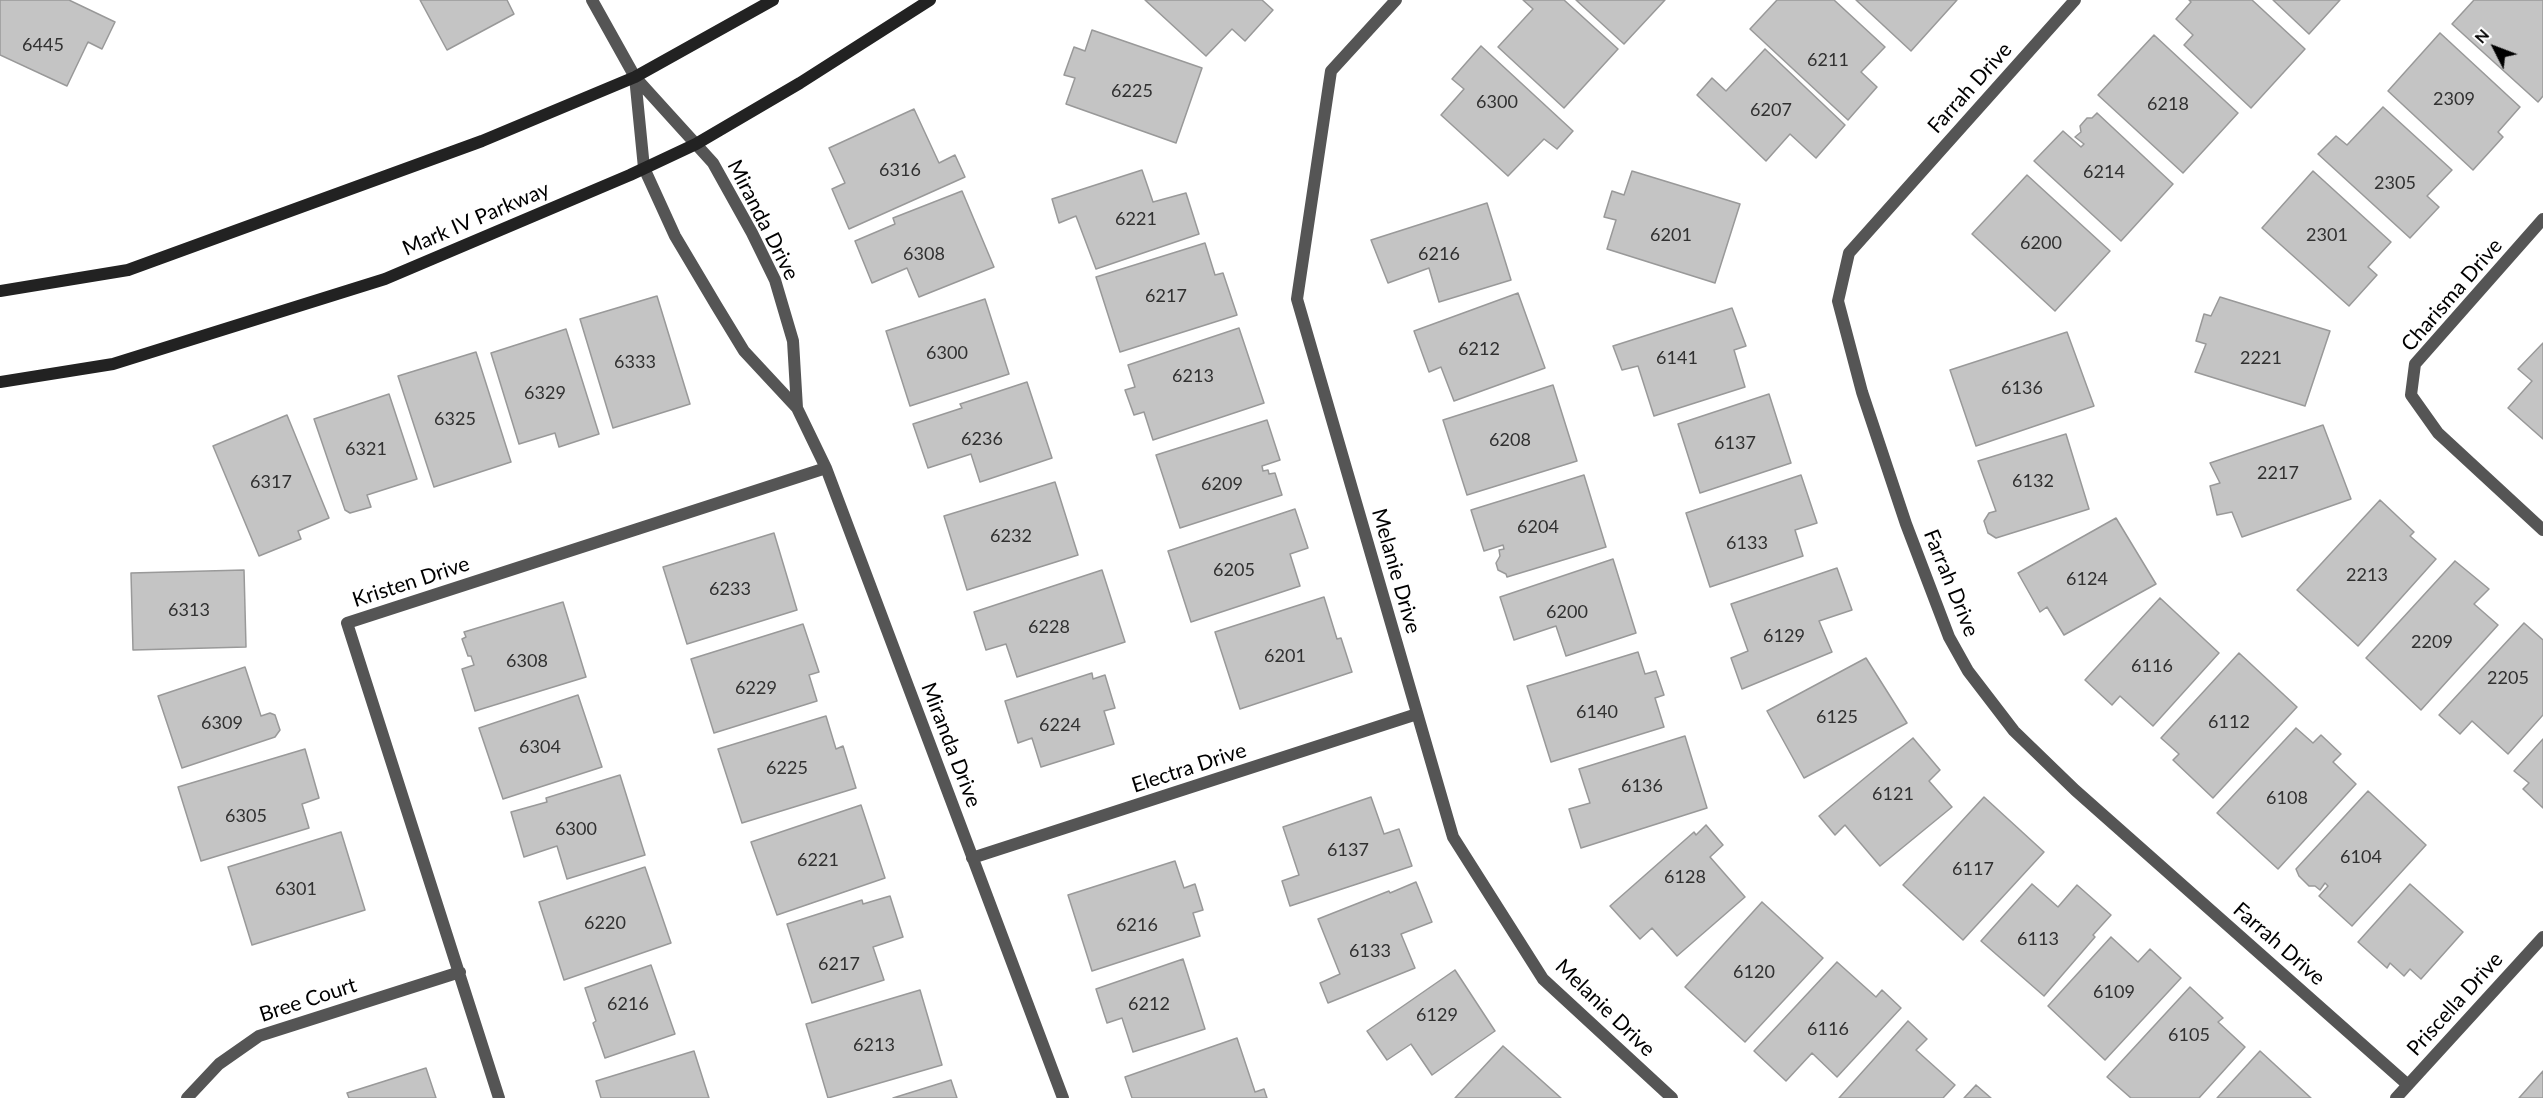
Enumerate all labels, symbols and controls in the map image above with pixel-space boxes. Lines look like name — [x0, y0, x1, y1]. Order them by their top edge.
north arrow — [2465, 18, 2525, 78]
text: N — [2470, 25, 2492, 47]
house number: 6445 — [22, 34, 64, 56]
street label: Farrah Drive — [1923, 37, 2017, 139]
house number: 6211 — [1807, 49, 1849, 71]
house number: 6225 — [1111, 80, 1153, 102]
house number: 2309 — [2433, 88, 2475, 110]
house number: 6300 — [1476, 91, 1518, 113]
house number: 6218 — [2147, 93, 2189, 115]
house number: 6207 — [1750, 99, 1792, 121]
street label: Miranda Drive — [722, 156, 804, 284]
house number: 6316 — [879, 159, 921, 181]
house number: 6214 — [2083, 161, 2125, 183]
house number: 2305 — [2374, 172, 2416, 194]
street label: Mark IV Parkway — [399, 177, 553, 261]
house number: 6221 — [1115, 208, 1157, 230]
house number: 6201 — [1650, 224, 1692, 246]
house number: 2301 — [2306, 224, 2348, 246]
house number: 6200 — [2020, 232, 2062, 254]
street label: Charisma Drive — [2396, 233, 2508, 357]
house number: 6308 — [903, 243, 945, 265]
house number: 6216 — [1418, 243, 1460, 265]
house number: 6217 — [1145, 285, 1187, 307]
house number: 6212 — [1458, 338, 1500, 360]
house number: 6300 — [926, 342, 968, 364]
house number: 6141 — [1656, 347, 1698, 369]
house number: 2221 — [2240, 347, 2282, 369]
house number: 6333 — [614, 351, 656, 373]
house number: 6213 — [1172, 365, 1214, 387]
house number: 6136 — [2001, 377, 2043, 399]
house number: 6329 — [524, 382, 566, 404]
house number: 6325 — [434, 408, 476, 430]
house number: 6236 — [961, 428, 1003, 450]
house number: 6208 — [1489, 429, 1531, 451]
house number: 6137 — [1714, 432, 1756, 454]
house number: 6321 — [345, 438, 387, 460]
house number: 2217 — [2257, 462, 2299, 484]
house number: 6132 — [2012, 470, 2054, 492]
house number: 6317 — [250, 471, 292, 493]
house number: 6209 — [1201, 473, 1243, 495]
street label: Melanie Drive — [1366, 506, 1426, 636]
house number: 6204 — [1517, 516, 1559, 538]
house number: 6232 — [990, 525, 1032, 547]
street label: Farrah Drive — [1918, 526, 1984, 640]
house number: 6133 — [1726, 532, 1768, 554]
street label: Kristen Drive — [349, 551, 473, 613]
house number: 6205 — [1213, 559, 1255, 581]
house number: 2213 — [2346, 564, 2388, 586]
house number: 6124 — [2066, 568, 2108, 590]
house number: 6233 — [709, 578, 751, 600]
house number: 6313 — [168, 599, 210, 621]
house number: 6200 — [1546, 601, 1588, 623]
house number: 6228 — [1028, 616, 1070, 638]
house number: 6129 — [1763, 625, 1805, 647]
house number: 2209 — [2411, 631, 2453, 653]
house number: 6201 — [1264, 645, 1306, 667]
house number: 6308 — [506, 650, 548, 672]
house number: 6116 — [2131, 655, 2173, 677]
house number: 2205 — [2487, 667, 2529, 689]
house number: 6229 — [735, 677, 777, 699]
street label: Miranda Drive — [916, 679, 986, 811]
house number: 6140 — [1576, 701, 1618, 723]
house number: 6125 — [1816, 706, 1858, 728]
house number: 6112 — [2208, 711, 2250, 733]
house number: 6309 — [201, 712, 243, 734]
house number: 6224 — [1039, 714, 1081, 736]
house number: 6304 — [519, 736, 561, 758]
street label: Electra Drive — [1129, 738, 1249, 798]
house number: 6225 — [766, 757, 808, 779]
house number: 6136 — [1621, 775, 1663, 797]
house number: 6121 — [1872, 783, 1914, 805]
house number: 6108 — [2266, 787, 2308, 809]
house number: 6305 — [225, 805, 267, 827]
house number: 6300 — [555, 818, 597, 840]
house number: 6137 — [1327, 839, 1369, 861]
house number: 6104 — [2340, 846, 2382, 868]
house number: 6221 — [797, 849, 839, 871]
house number: 6117 — [1952, 858, 1994, 880]
house number: 6128 — [1664, 866, 1706, 888]
house number: 6301 — [275, 878, 317, 900]
street label: Farrah Drive — [2228, 897, 2330, 991]
house number: 6220 — [584, 912, 626, 934]
house number: 6216 — [1116, 914, 1158, 936]
house number: 6113 — [2017, 928, 2059, 950]
house number: 6133 — [1349, 940, 1391, 962]
street label: Priscella Drive — [2402, 947, 2508, 1061]
house number: 6217 — [818, 953, 860, 975]
street label: Melanie Drive — [1550, 954, 1660, 1062]
house number: 6120 — [1733, 961, 1775, 983]
street label: Bree Court — [256, 972, 360, 1028]
house number: 6109 — [2093, 981, 2135, 1003]
house number: 6216 — [607, 993, 649, 1015]
house number: 6212 — [1128, 993, 1170, 1015]
house number: 6129 — [1416, 1004, 1458, 1026]
house number: 6116 — [1807, 1018, 1849, 1040]
house number: 6105 — [2168, 1024, 2210, 1046]
house number: 6213 — [853, 1034, 895, 1056]

